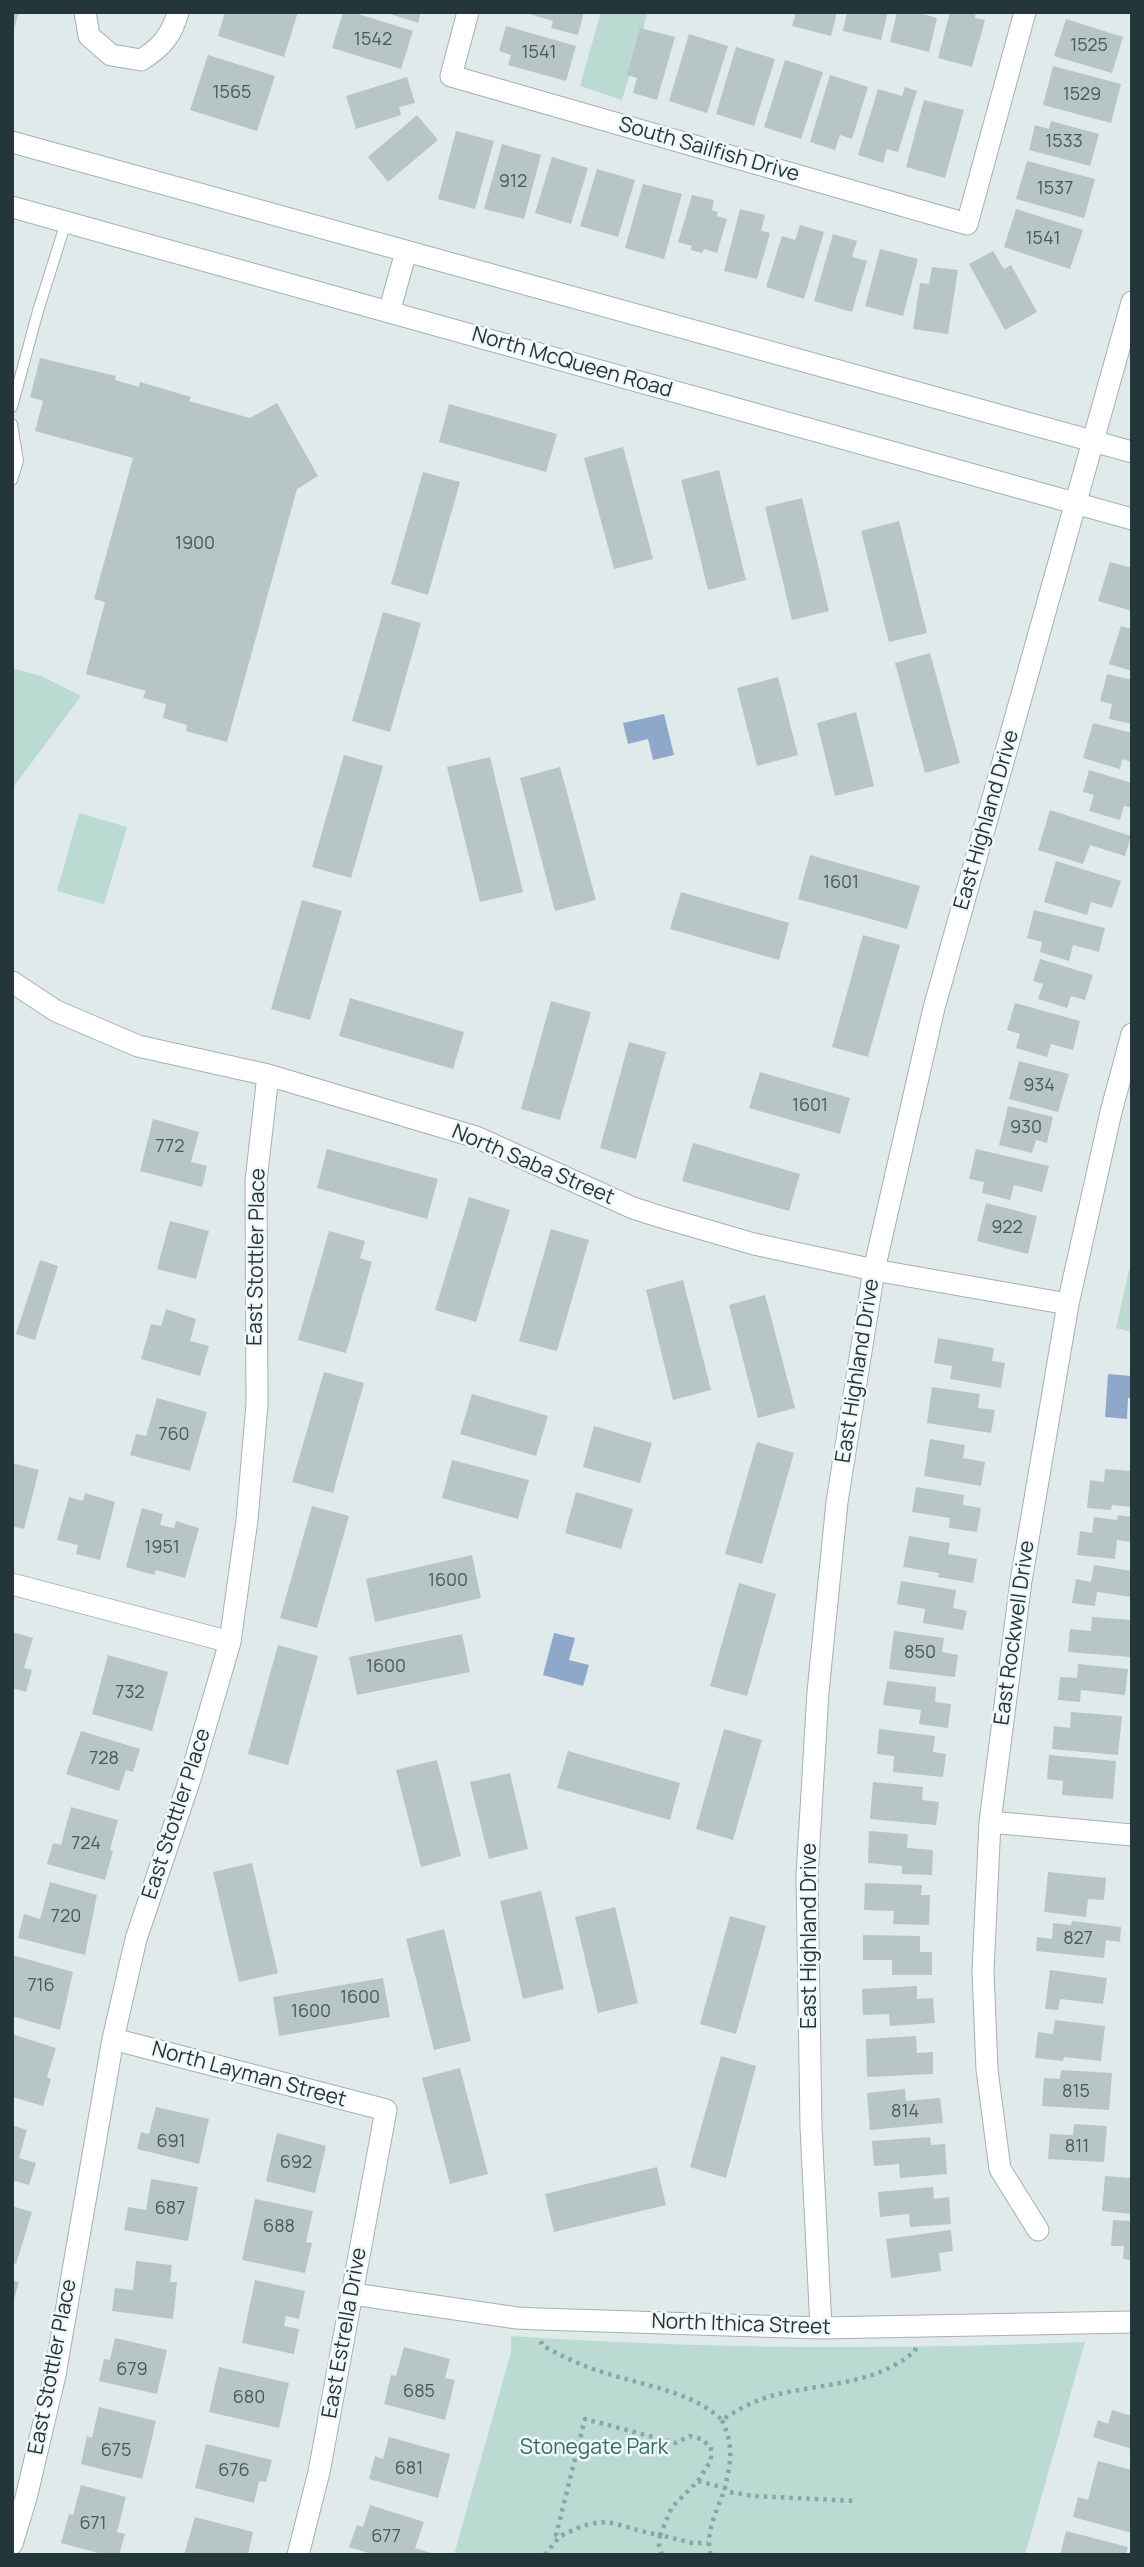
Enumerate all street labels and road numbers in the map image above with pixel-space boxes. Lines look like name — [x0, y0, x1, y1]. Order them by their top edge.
street label: South Sailfish Drive — [616, 112, 802, 188]
street label: North McQueen Road — [469, 322, 675, 404]
street label: East Highland Drive — [949, 727, 1025, 913]
street label: North Saba Street — [448, 1119, 618, 1211]
street label: East Stottler Place — [243, 1168, 271, 1346]
street label: East Highland Drive — [831, 1277, 885, 1465]
street label: East Rockwell Drive — [990, 1539, 1040, 1727]
street label: East Stottler Place — [138, 1725, 216, 1903]
street label: East Highland Drive — [797, 1843, 823, 2029]
street label: North Layman Street — [149, 2037, 349, 2113]
street label: East Estrella Drive — [318, 2246, 372, 2420]
street label: East Stottler Place — [24, 2277, 82, 2457]
street label: North Ithica Street — [651, 2309, 831, 2341]

